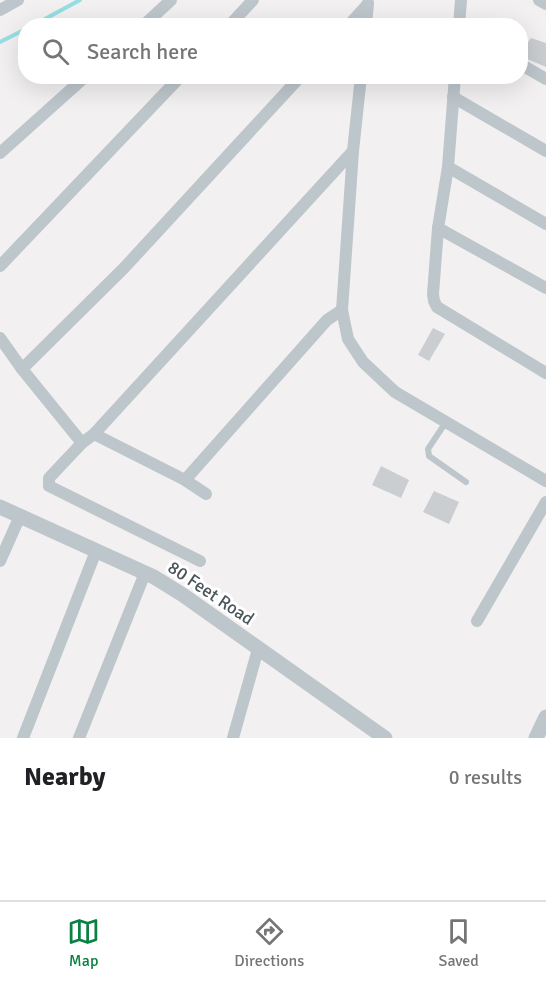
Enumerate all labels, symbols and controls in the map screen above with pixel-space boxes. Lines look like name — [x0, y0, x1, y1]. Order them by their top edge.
search box — [18, 18, 528, 84]
icon: search — [39, 35, 72, 68]
text: Search here — [87, 38, 198, 65]
street label: 80 Feet Road — [164, 556, 258, 630]
text: Nearby — [24, 761, 105, 793]
text: 0 results — [449, 765, 522, 790]
tab: Map — [67, 915, 100, 971]
tab: Directions — [234, 915, 304, 971]
tab: Saved — [439, 915, 479, 971]

